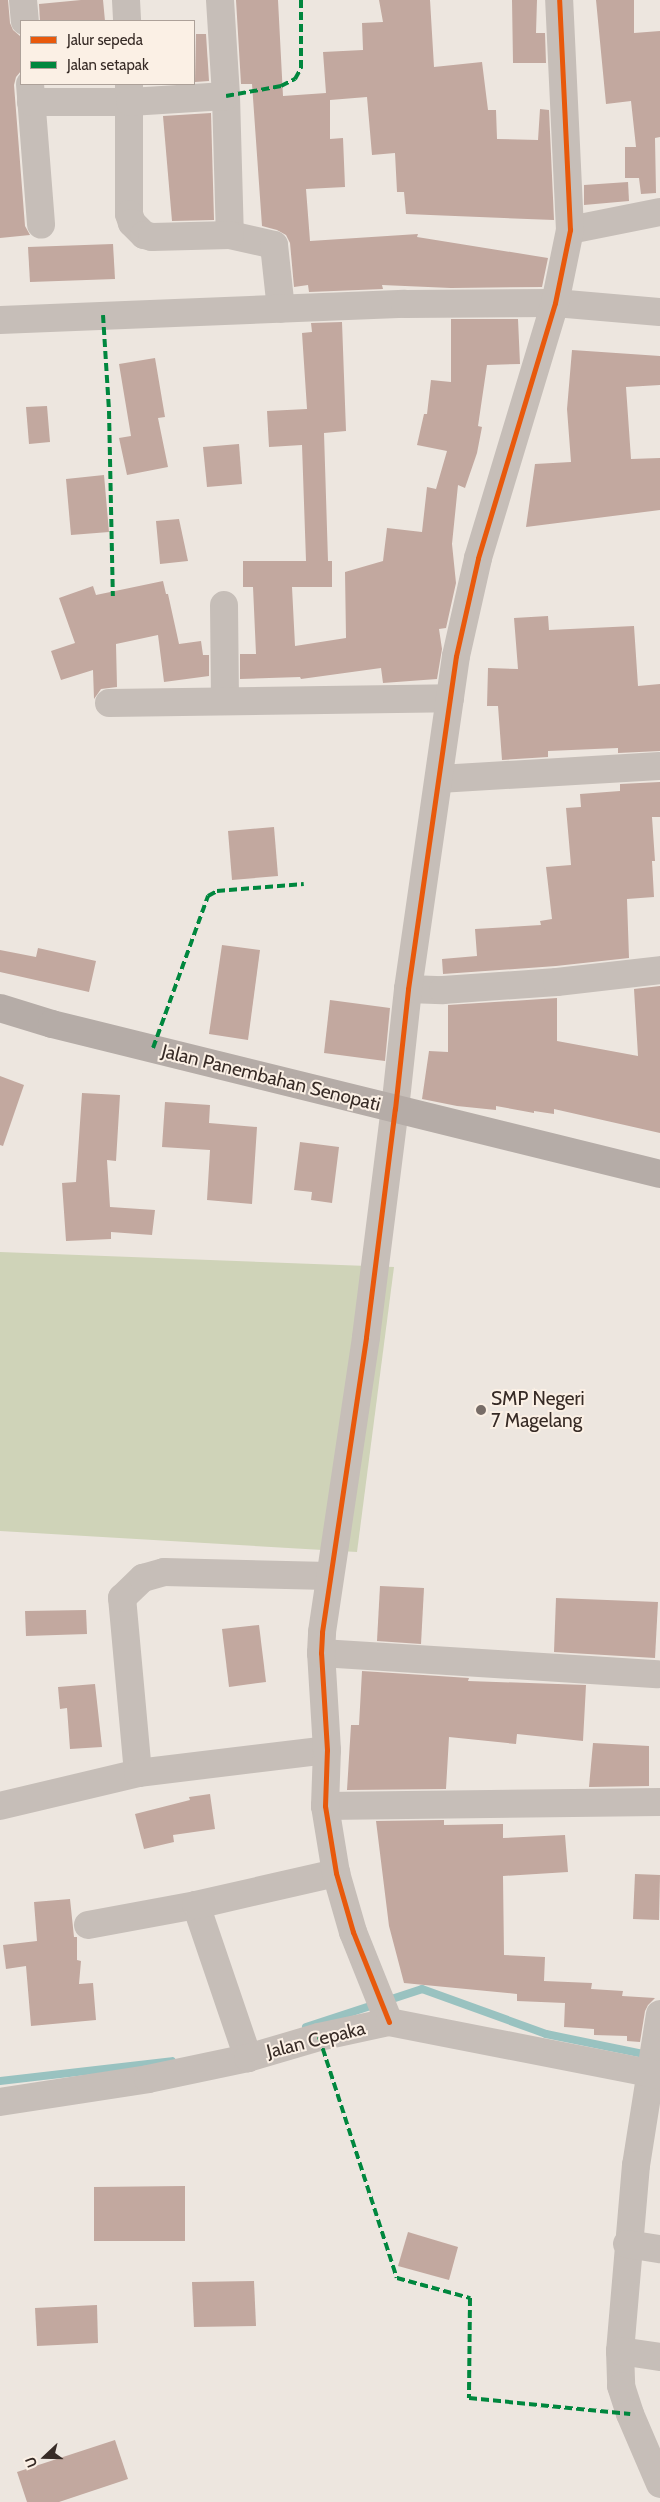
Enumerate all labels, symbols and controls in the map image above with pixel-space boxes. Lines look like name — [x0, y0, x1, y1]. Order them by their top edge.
legend — [20, 20, 195, 85]
text: Jalur sepeda — [67, 31, 143, 49]
text: Jalan setapak — [67, 56, 149, 74]
street label: Jalan Panembahan Senopati — [159, 1040, 383, 1116]
place label: SMP Negeri 7 Magelang — [491, 1388, 585, 1432]
marker: SMP Negeri 7 Magelang — [475, 1404, 487, 1416]
street label: Jalan Cepaka — [264, 2017, 368, 2063]
north arrow — [20, 2432, 70, 2482]
text: U — [21, 2454, 41, 2470]

